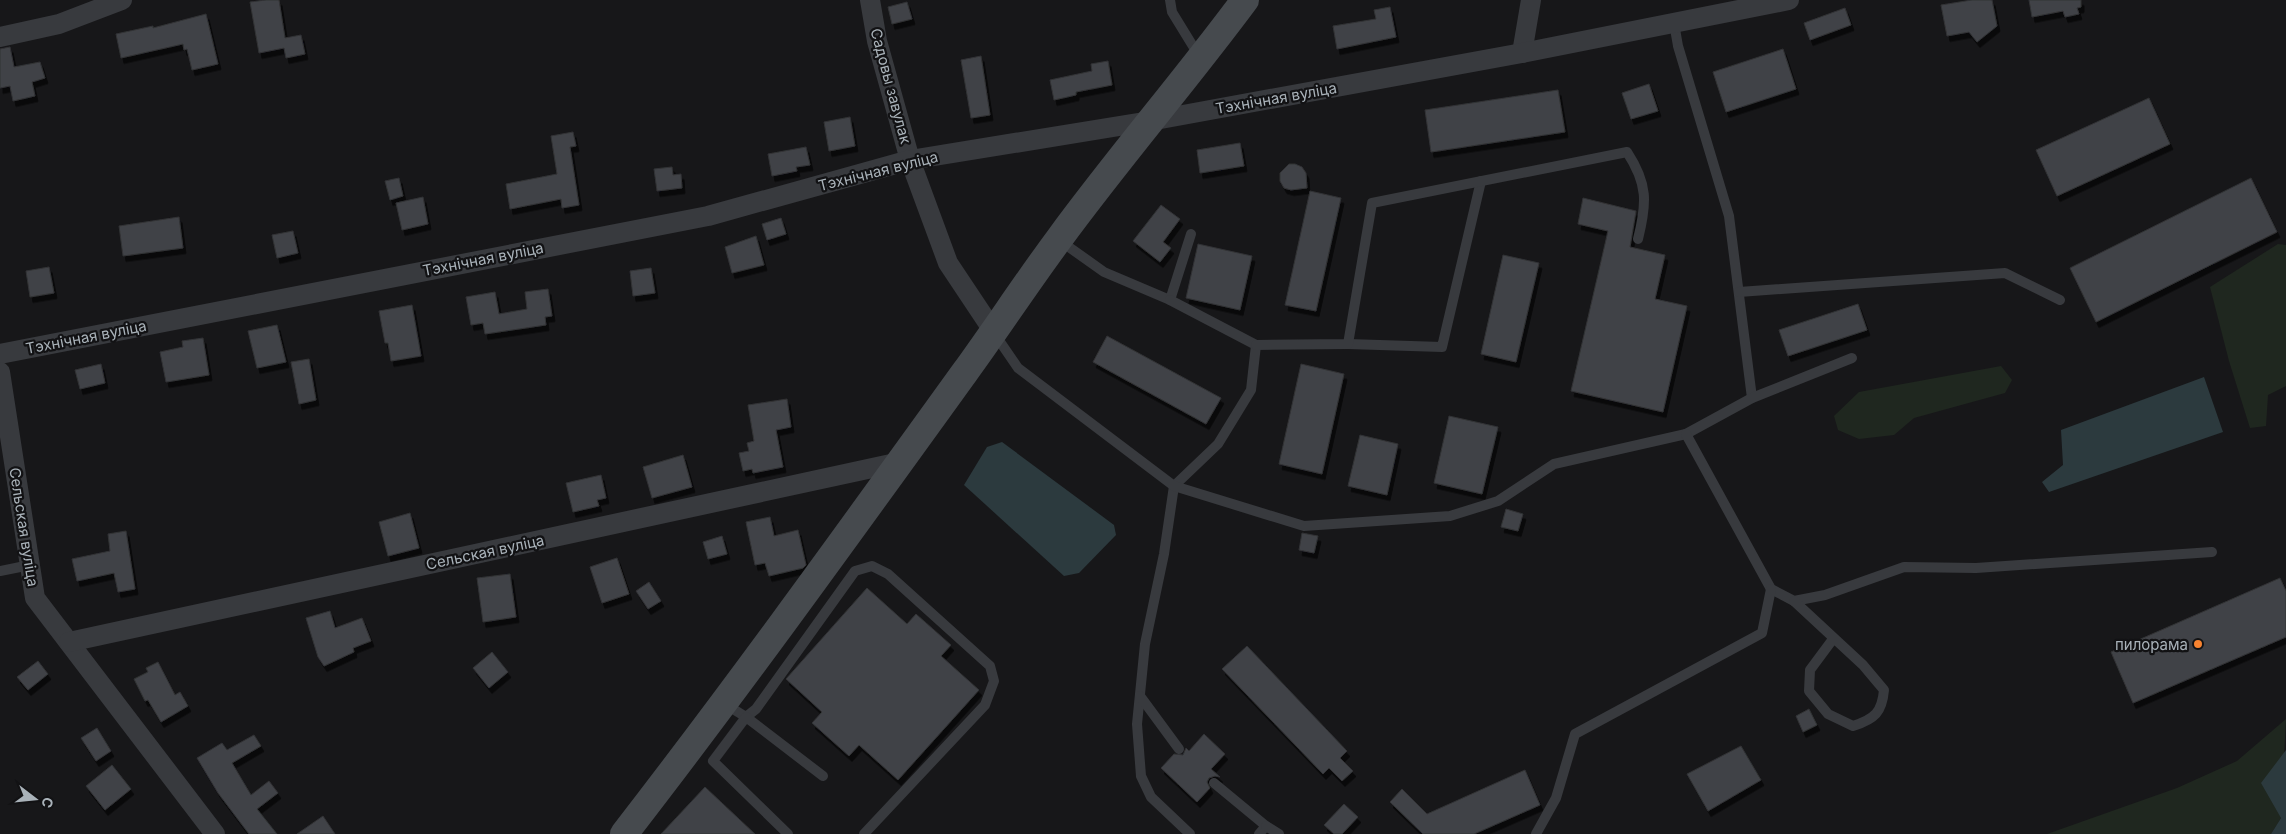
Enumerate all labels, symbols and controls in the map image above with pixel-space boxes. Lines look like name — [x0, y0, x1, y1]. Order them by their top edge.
street label: Садовы завулак — [866, 26, 916, 146]
street label: Тэхнічная вуліца — [1214, 78, 1338, 118]
street label: Тэхнічная вуліца — [816, 147, 940, 195]
street label: Тэхнічная вуліца — [421, 238, 545, 280]
street label: Тэхнічная вуліца — [24, 316, 148, 358]
street label: Сельская вуліца — [5, 466, 43, 588]
street label: Сельская вуліца — [424, 530, 546, 574]
place label: пилорама — [2115, 635, 2188, 654]
marker: пилорама — [2192, 638, 2204, 650]
north arrow — [10, 774, 60, 824]
text: С — [38, 795, 58, 810]

